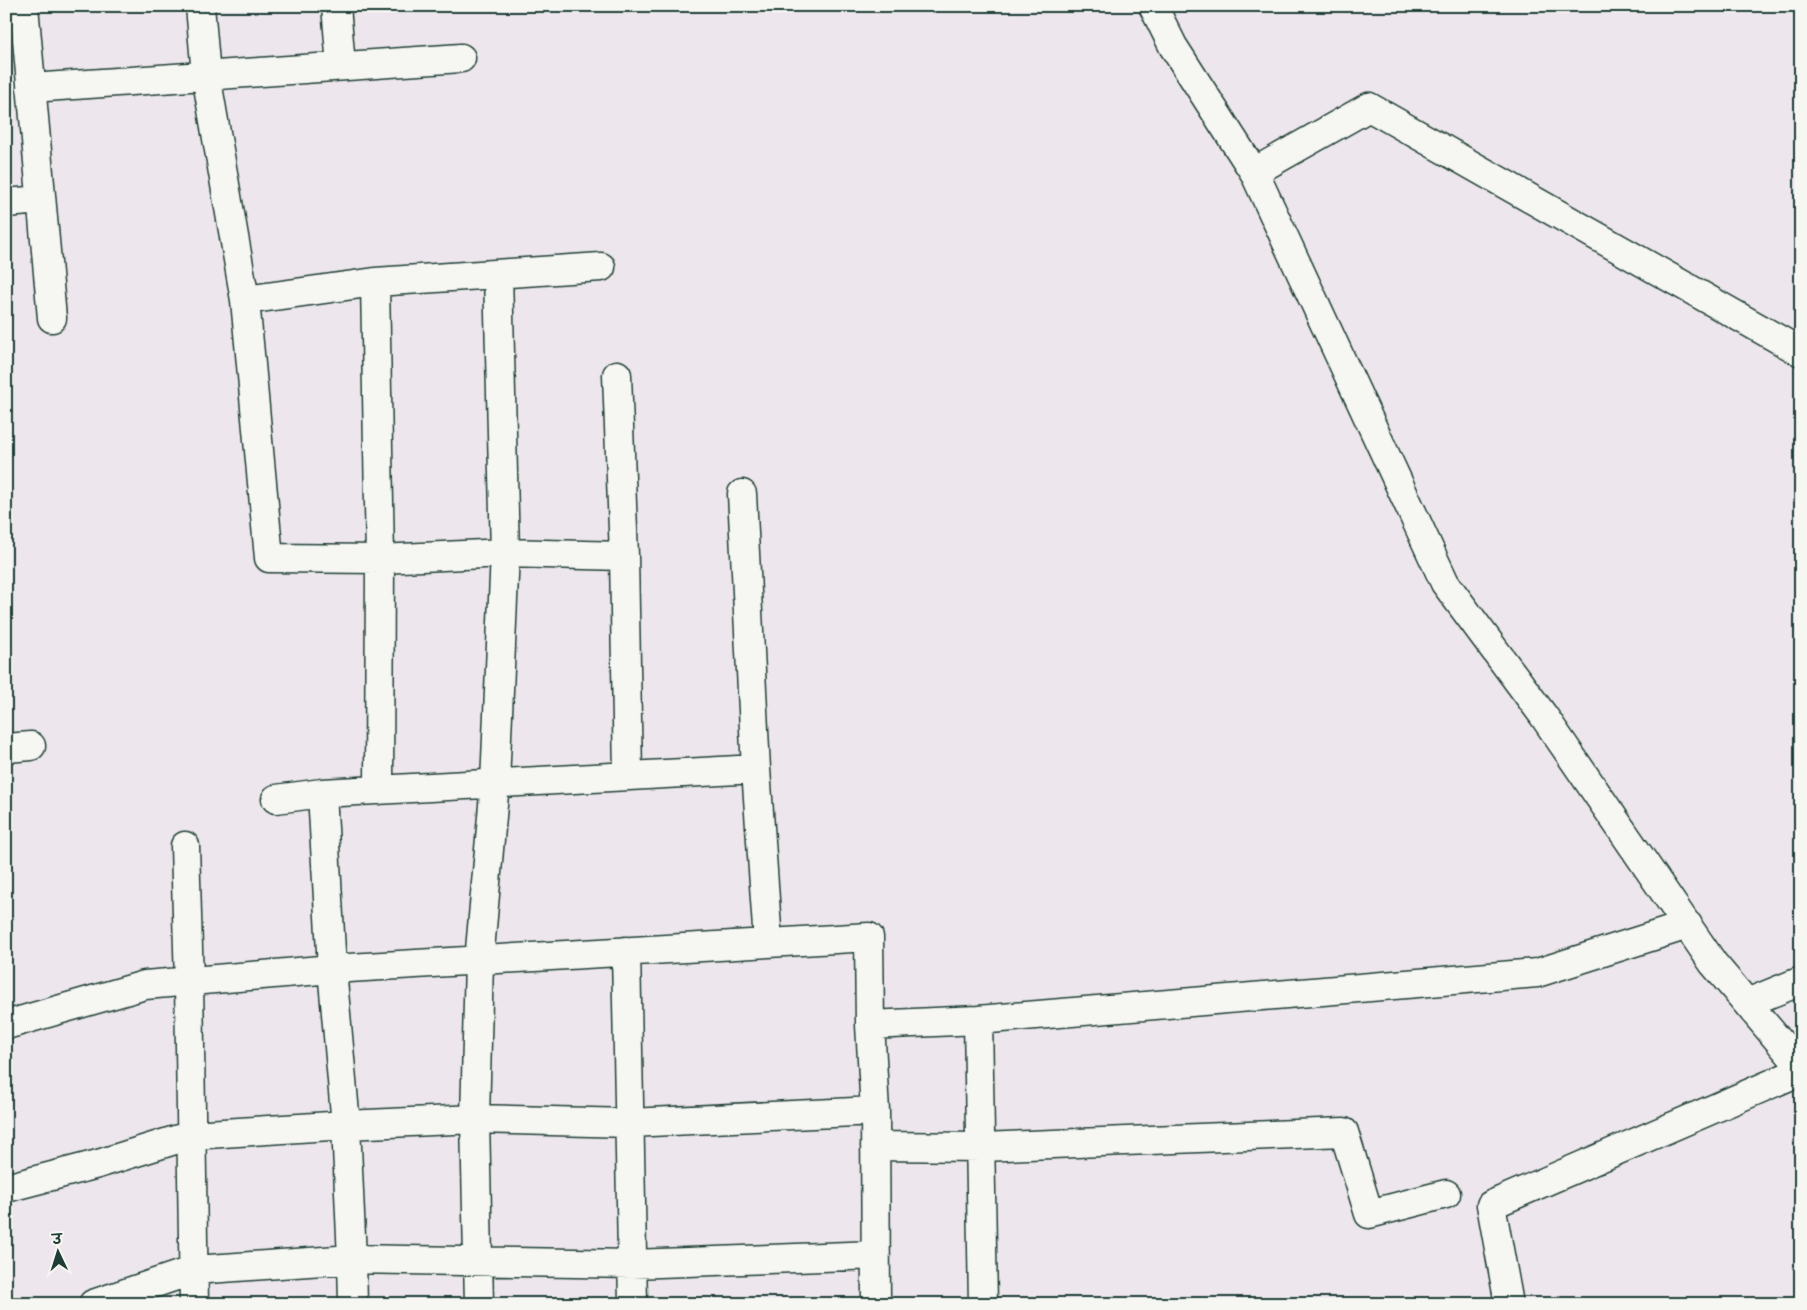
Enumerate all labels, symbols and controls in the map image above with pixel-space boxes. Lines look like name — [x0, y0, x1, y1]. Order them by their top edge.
text: उ — [50, 1227, 64, 1252]
north arrow — [32, 1228, 82, 1278]

